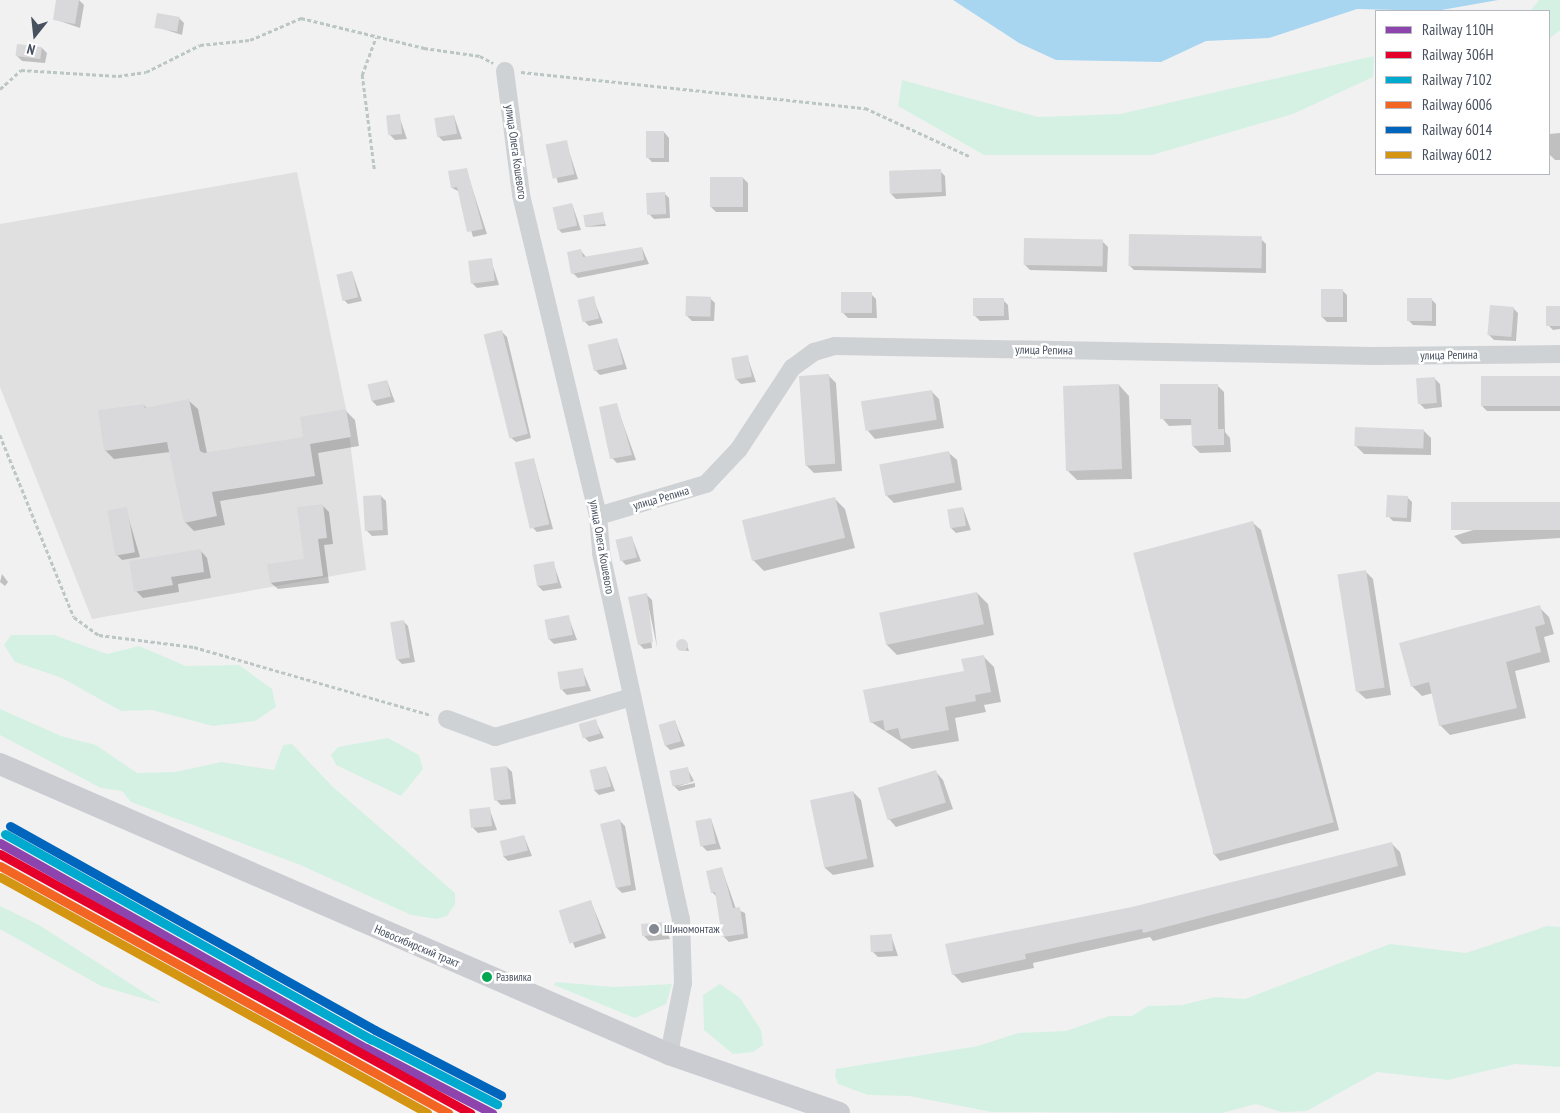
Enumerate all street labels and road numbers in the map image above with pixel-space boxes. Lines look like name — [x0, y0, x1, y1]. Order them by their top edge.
street label: улица Олега Кошевого — [502, 104, 530, 200]
street label: улица Репина — [1015, 342, 1073, 358]
street label: улица Репина — [1420, 347, 1478, 363]
street label: улица Репина — [631, 483, 691, 513]
street label: улица Олега Кошевого — [587, 499, 617, 595]
street label: Новосибирский тракт — [372, 922, 462, 970]

